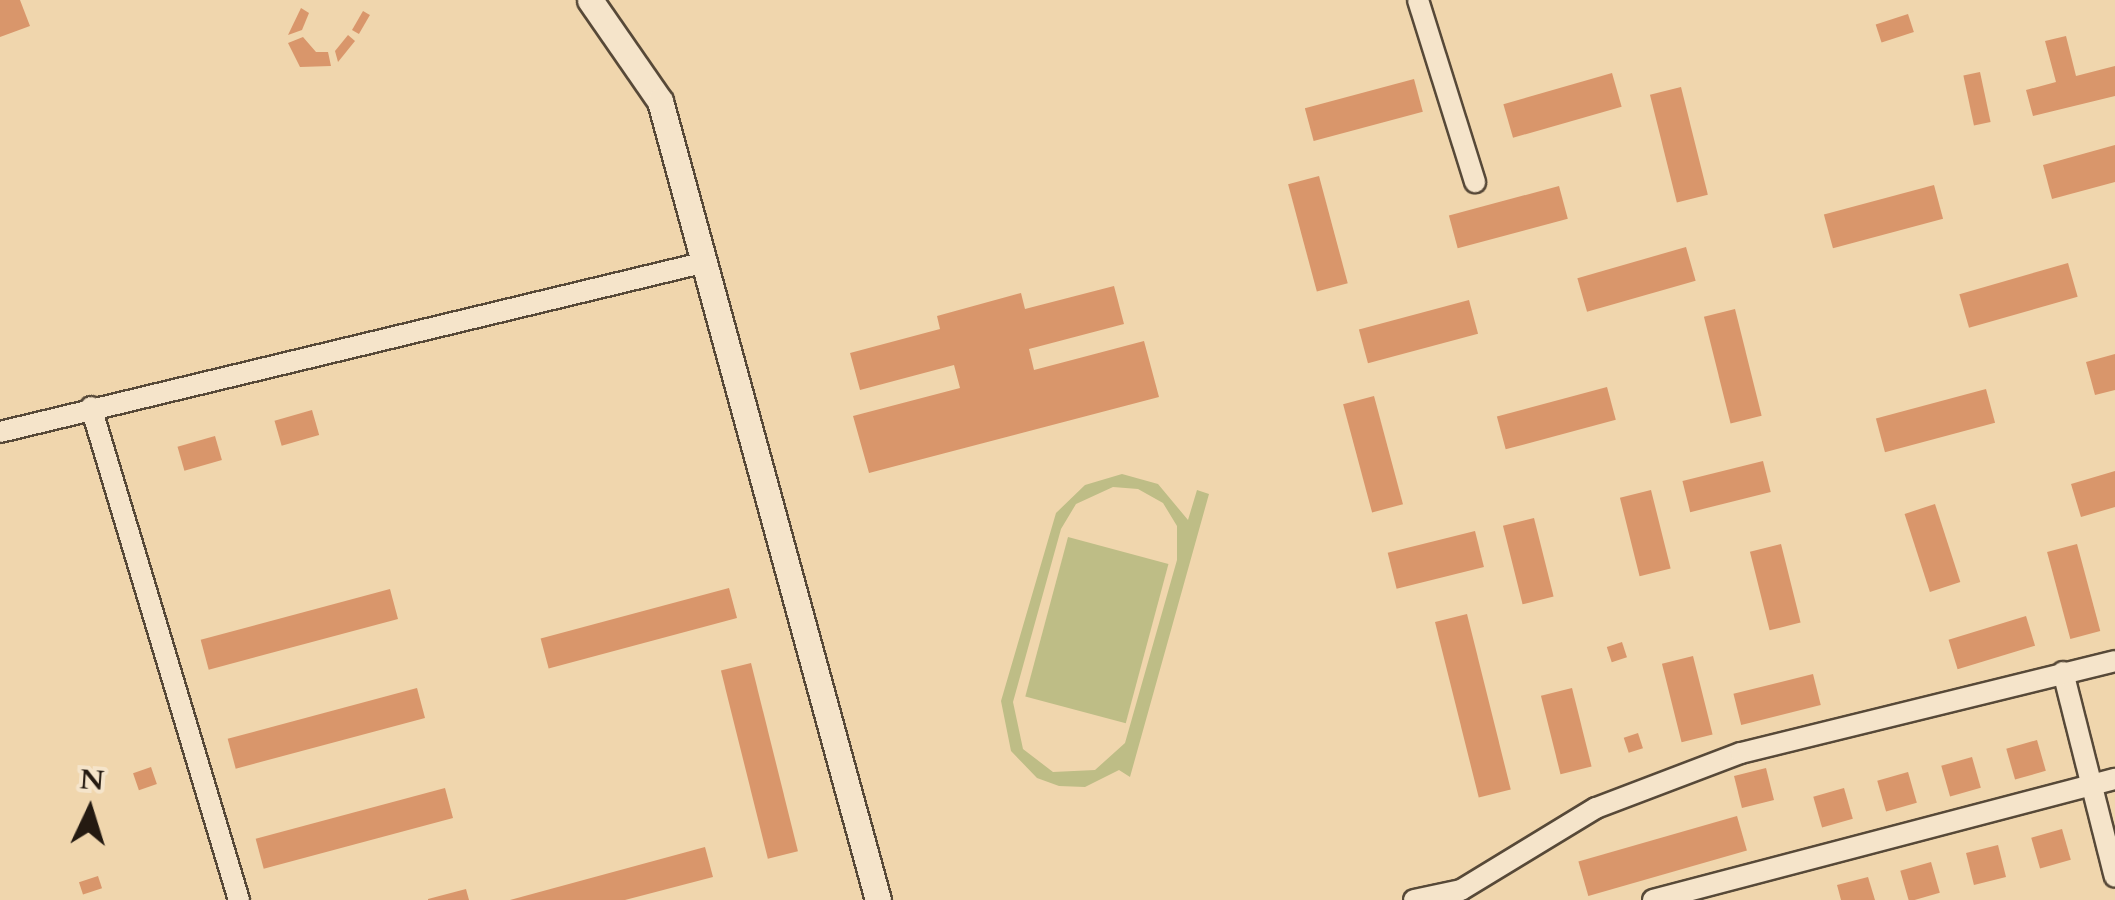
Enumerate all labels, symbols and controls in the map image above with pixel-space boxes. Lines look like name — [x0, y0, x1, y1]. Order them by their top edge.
north arrow — [40, 760, 140, 860]
text: N — [79, 760, 106, 800]

